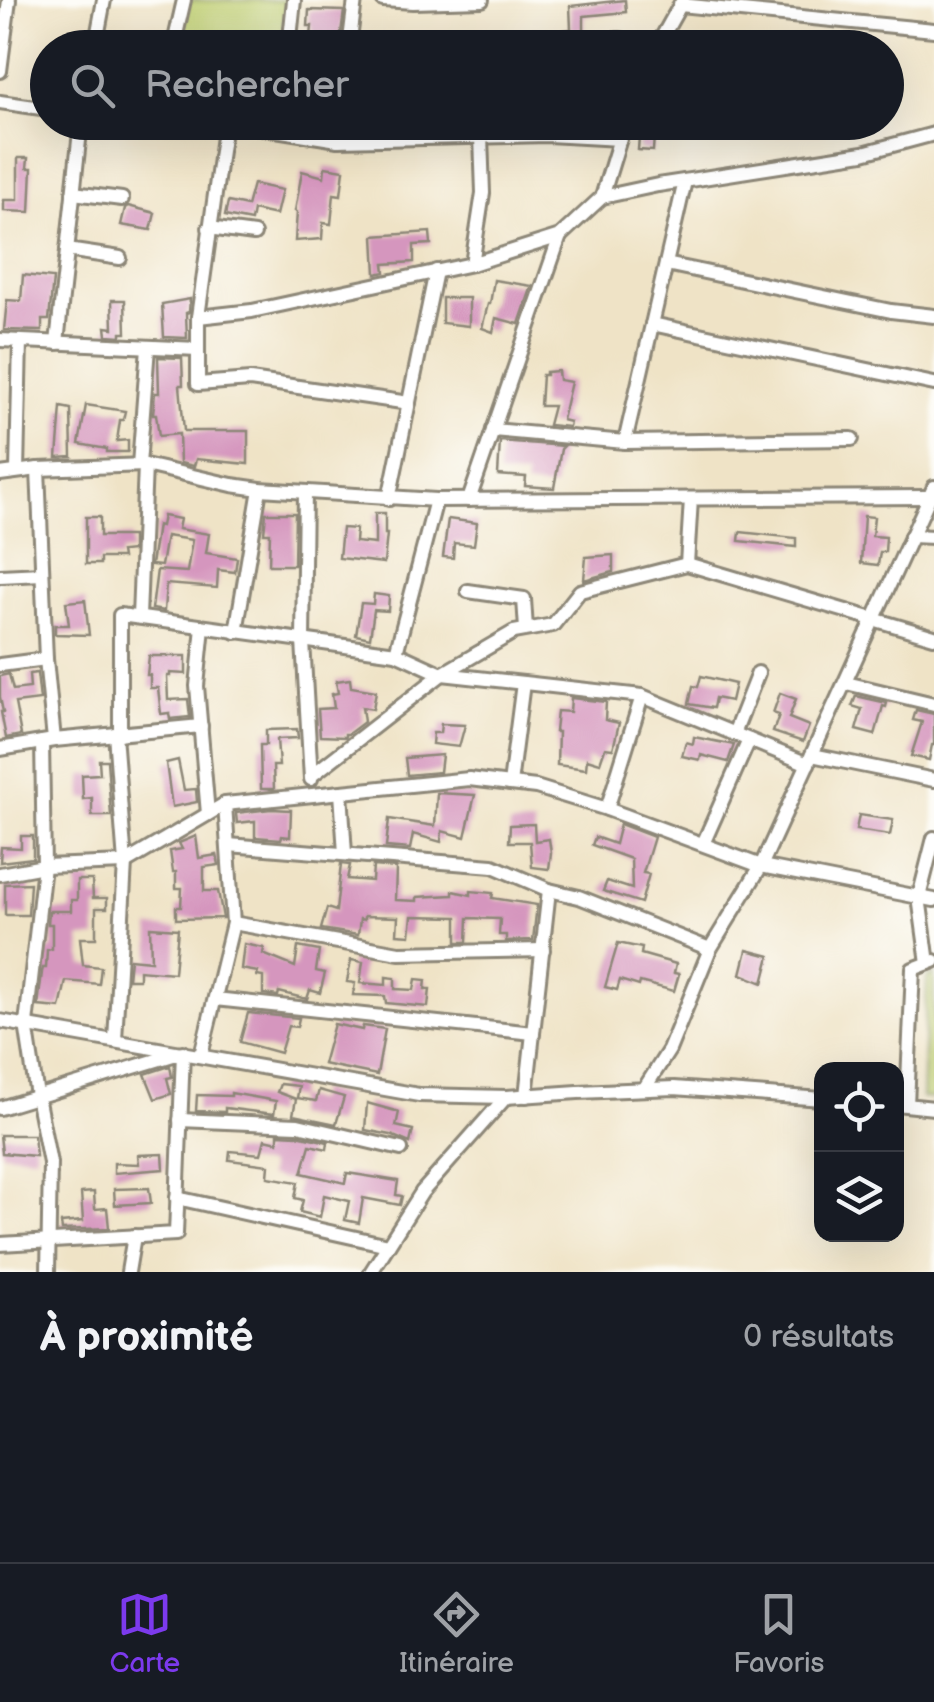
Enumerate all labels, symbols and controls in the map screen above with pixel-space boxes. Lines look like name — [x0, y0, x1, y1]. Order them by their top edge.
search box — [30, 30, 904, 140]
icon: search — [65, 58, 120, 113]
text: Rechercher — [145, 63, 349, 108]
map controls — [814, 1062, 904, 1242]
button: locate — [814, 1062, 904, 1152]
button: layers — [814, 1152, 904, 1242]
text: À proximité — [40, 1312, 253, 1363]
text: 0 résultats — [743, 1318, 894, 1357]
tab: Carte — [110, 1587, 180, 1680]
tab: Itinéraire — [399, 1587, 514, 1680]
tab: Favoris — [733, 1587, 824, 1680]

